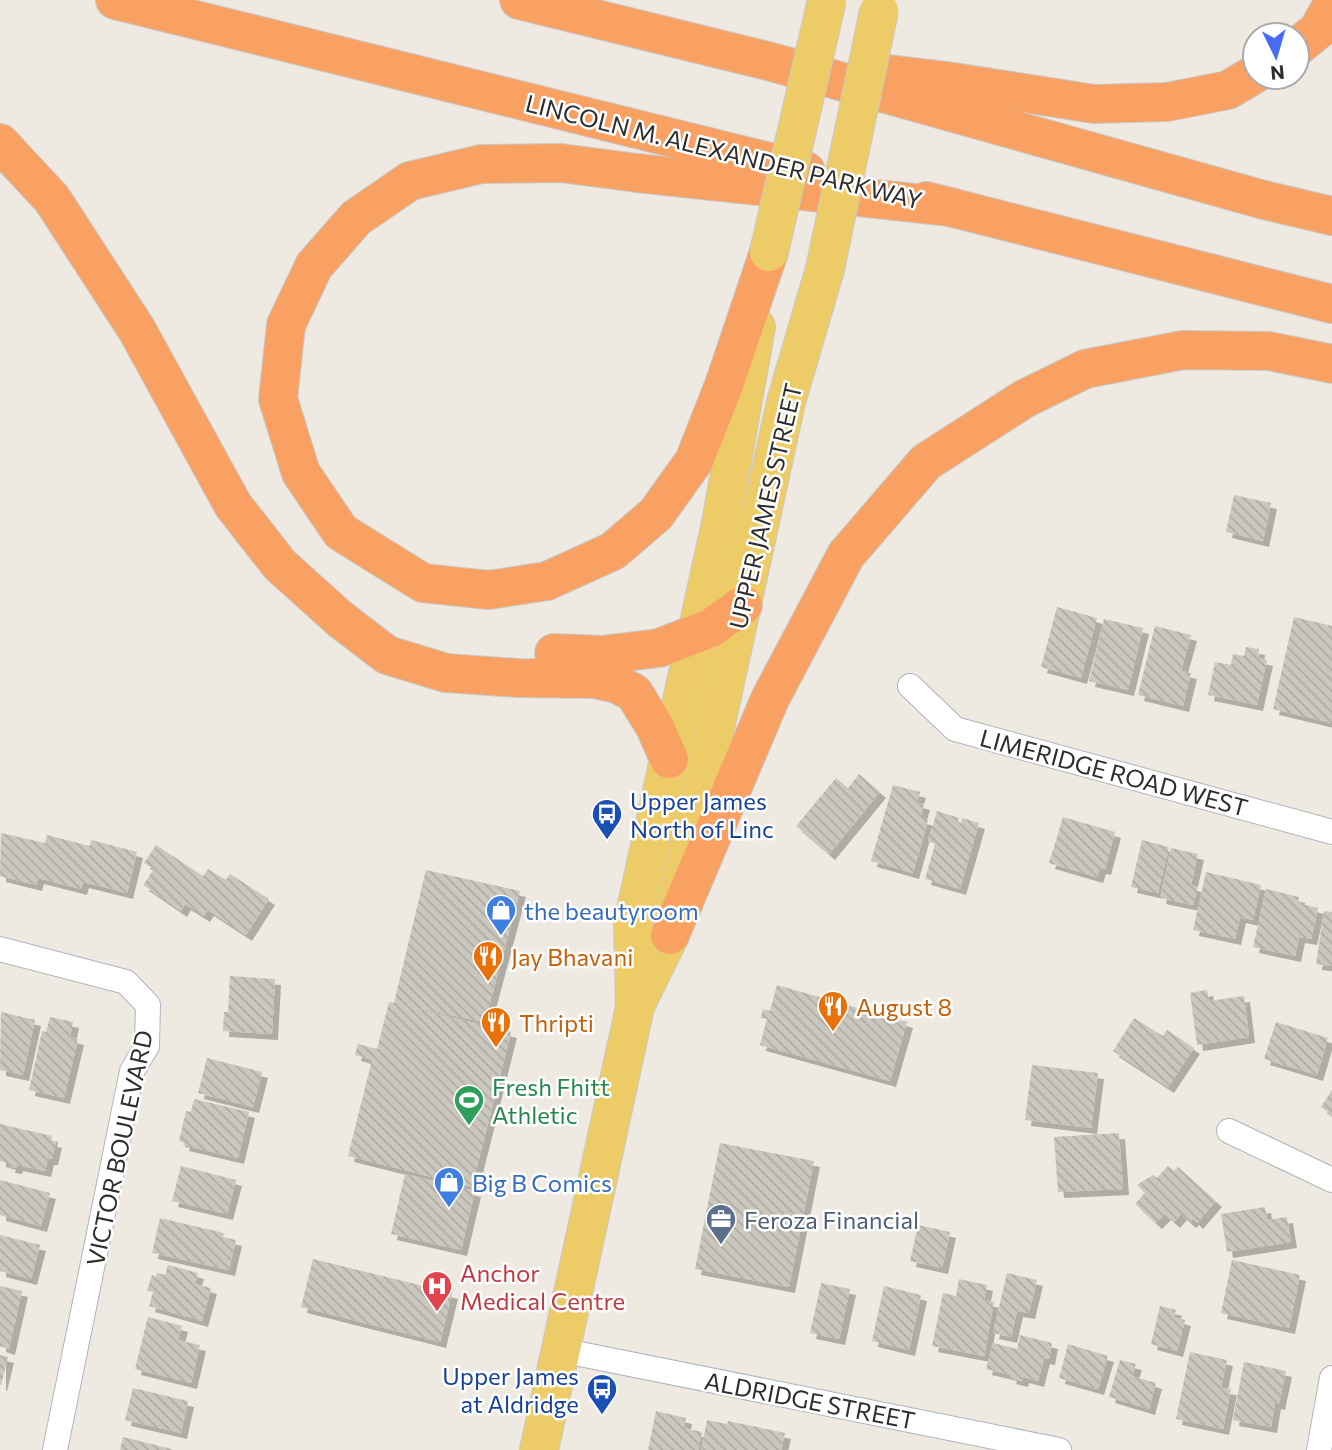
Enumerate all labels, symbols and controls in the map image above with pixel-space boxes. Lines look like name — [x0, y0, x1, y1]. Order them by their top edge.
north arrow — [1241, 21, 1311, 91]
text: N — [1269, 61, 1286, 86]
street label: LINCOLN M. ALEXANDER PARKWAY — [523, 88, 926, 214]
street label: UPPER JAMES STREET — [723, 380, 807, 632]
street label: LIMERIDGE ROAD WEST — [977, 722, 1251, 822]
place label: Upper James North of Linc — [630, 786, 774, 843]
bus stop icon: Upper James North of Linc — [590, 797, 624, 841]
shop icon: the beautyroom — [484, 893, 518, 937]
place label: the beautyroom — [524, 896, 699, 925]
restaurant icon: Jay Bhavani — [471, 939, 505, 983]
place label: Jay Bhavani — [511, 942, 633, 971]
restaurant icon: August 8 — [816, 989, 850, 1033]
place label: August 8 — [856, 992, 952, 1021]
restaurant icon: Thripti — [479, 1005, 513, 1049]
place label: Thripti — [519, 1008, 594, 1037]
street label: VICTOR BOULEVARD — [80, 1028, 158, 1268]
place label: Fresh Fhitt Athletic — [492, 1072, 610, 1129]
sports icon: Fresh Fhitt Athletic — [452, 1083, 486, 1127]
shop icon: Big B Comics — [432, 1165, 466, 1209]
place label: Big B Comics — [472, 1168, 612, 1197]
office icon: Feroza Financial — [704, 1202, 738, 1246]
place label: Feroza Financial — [744, 1205, 919, 1234]
place label: Anchor Medical Centre — [460, 1258, 625, 1315]
hospital icon: Anchor Medical Centre — [420, 1269, 454, 1313]
place label: Upper James at Aldridge — [442, 1361, 579, 1418]
street label: ALDRIDGE STREET — [702, 1365, 918, 1435]
bus stop icon: Upper James at Aldridge — [585, 1372, 619, 1416]

